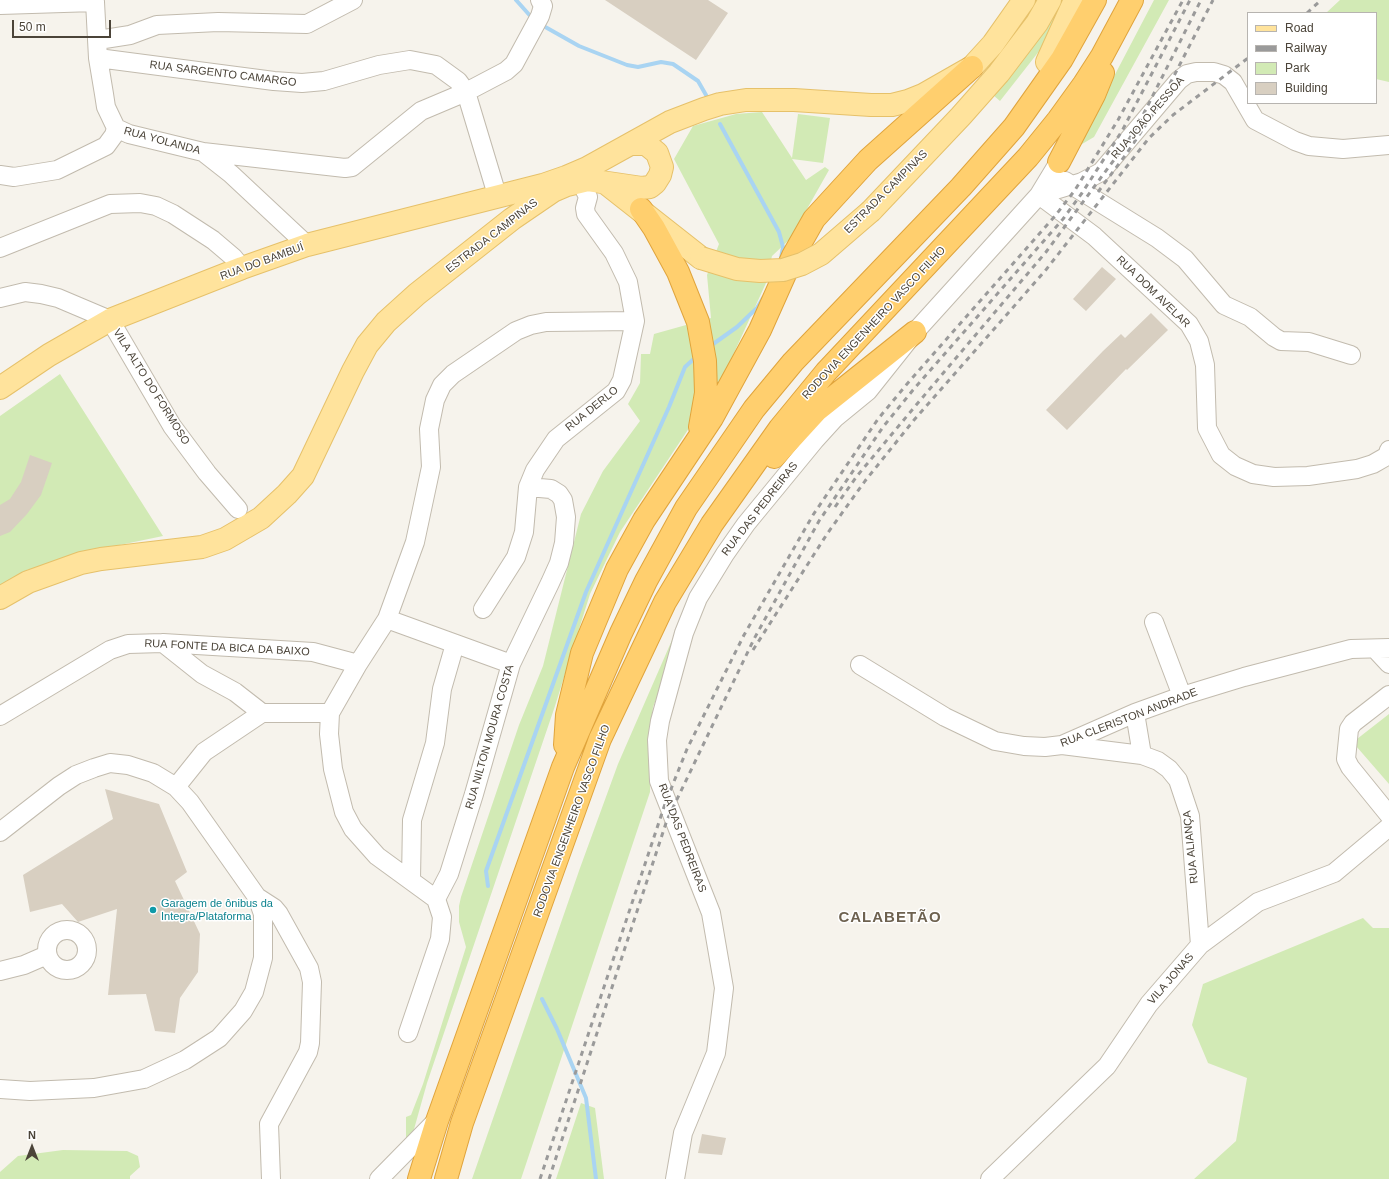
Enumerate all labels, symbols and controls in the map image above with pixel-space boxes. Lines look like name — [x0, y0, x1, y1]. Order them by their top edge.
scale bar — [14, 12, 113, 38]
legend — [1247, 12, 1377, 104]
text: 50 m — [19, 20, 46, 34]
text: Road — [1285, 21, 1314, 35]
text: Railway — [1285, 41, 1327, 55]
street label: RUA SARGENTO CAMARGO — [149, 58, 297, 90]
text: Park — [1285, 61, 1310, 75]
street label: RUA JOÃO PESSOA — [1109, 74, 1187, 162]
text: Building — [1285, 81, 1328, 95]
street label: RUA YOLANDA — [122, 124, 202, 158]
street label: ESTRADA CAMPINAS — [842, 148, 930, 236]
street label: ESTRADA CAMPINAS — [444, 196, 540, 276]
street label: RUA DO BAMBUÍ — [218, 241, 306, 283]
street label: RODOVIA ENGENHEIRO VASCO FILHO — [800, 244, 948, 402]
street label: RUA DOM AVELAR — [1113, 253, 1193, 331]
street label: VILA ALTO DO FORMOSO — [110, 327, 192, 447]
street label: RUA DERLO — [563, 384, 621, 434]
street label: RUA DAS PEDREIRAS — [719, 459, 801, 559]
street label: RUA FONTE DA BICA DA BAIXO — [144, 637, 310, 659]
street label: RUA NILTON MOURA COSTA — [463, 663, 517, 811]
street label: RUA CLERISTON ANDRADE — [1059, 686, 1199, 750]
street label: RODOVIA ENGENHEIRO VASCO FILHO — [531, 723, 613, 919]
street label: RUA DAS PEDREIRAS — [655, 782, 709, 894]
street label: RUA ALIANÇA — [1181, 810, 1201, 884]
place label: Garagem de ônibus da Integra/Plataforma — [161, 897, 273, 923]
marker: Garagem de ônibus da Integra/Plataforma — [148, 905, 158, 915]
district label: CALABETÃO — [838, 909, 942, 927]
street label: VILA JONAS — [1145, 951, 1197, 1007]
north arrow — [12, 1127, 52, 1167]
text: N — [28, 1129, 36, 1141]

